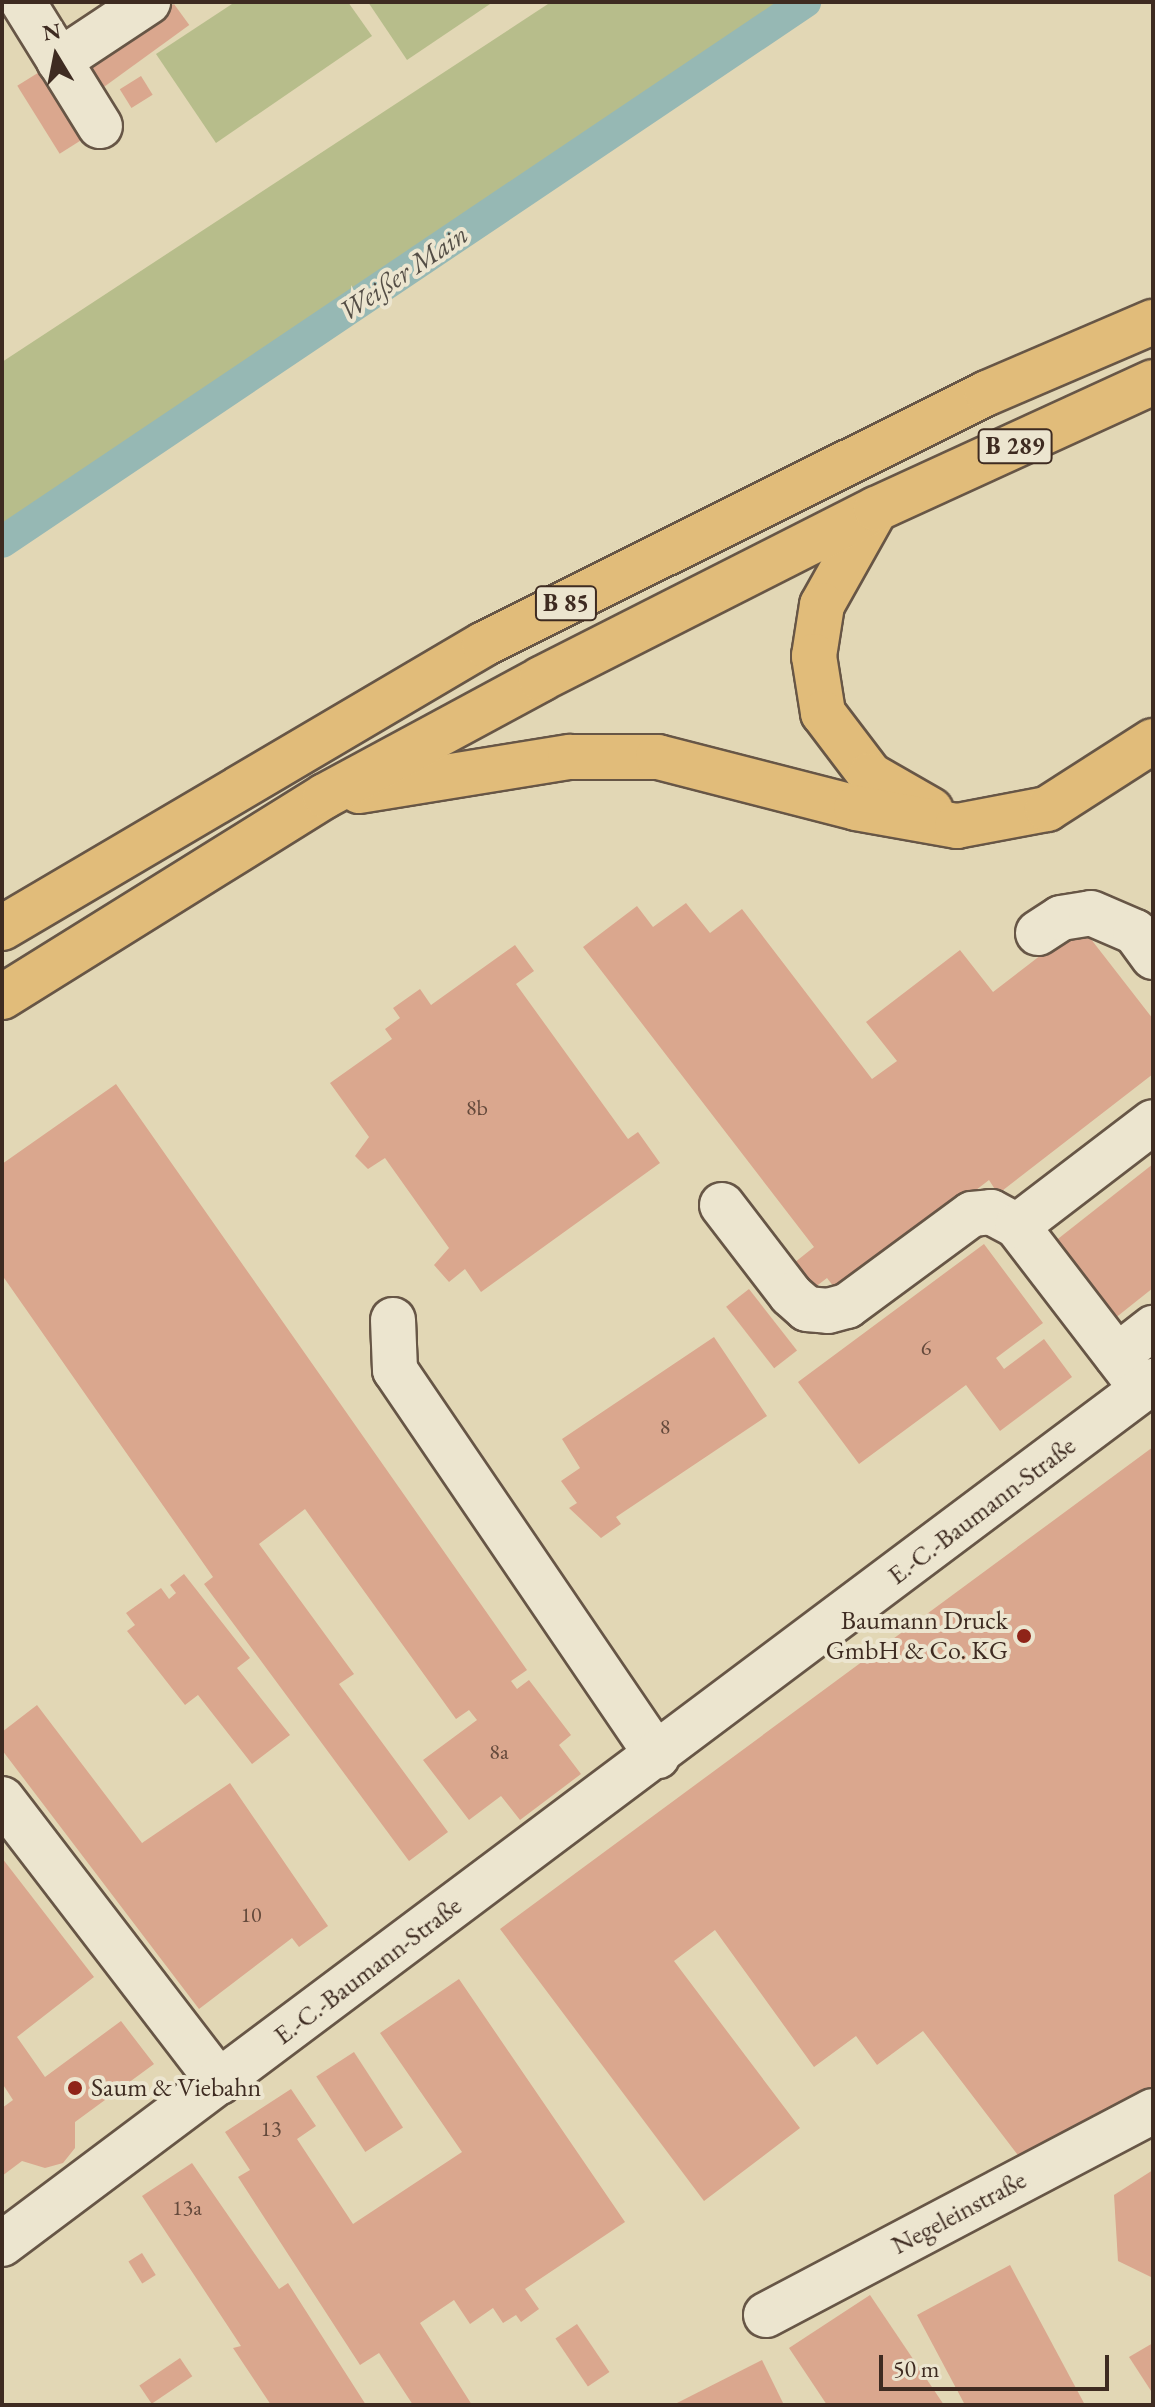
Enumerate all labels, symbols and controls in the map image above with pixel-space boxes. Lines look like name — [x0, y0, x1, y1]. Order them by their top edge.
north arrow — [16, 16, 96, 96]
text: N — [40, 16, 63, 48]
water label: Weißer Main — [332, 217, 474, 327]
road number: B 289 — [977, 426, 1053, 466]
road number: B 85 — [534, 583, 598, 623]
house number: 8b — [466, 1095, 488, 1121]
house number: 6 — [921, 1335, 931, 1361]
house number: 8 — [660, 1414, 670, 1440]
street label: E.-C.-Baumann-Straße — [882, 1430, 1082, 1592]
place label: Baumann Druck GmbH & Co. KG — [826, 1605, 1008, 1666]
marker: Baumann Druck GmbH & Co. KG — [1015, 1627, 1033, 1645]
house number: 8a — [489, 1739, 509, 1765]
street label: E.-C.-Baumann-Straße — [268, 1890, 468, 2052]
house number: 10 — [240, 1902, 262, 1928]
place label: Saum & Viebahn — [91, 2072, 261, 2104]
marker: Saum & Viebahn — [66, 2079, 84, 2097]
house number: 13 — [260, 2116, 282, 2142]
street label: Negeleinstraße — [887, 2165, 1031, 2261]
house number: 13a — [172, 2195, 202, 2221]
scale bar — [883, 2339, 1113, 2389]
text: 50 m — [893, 2353, 940, 2384]

